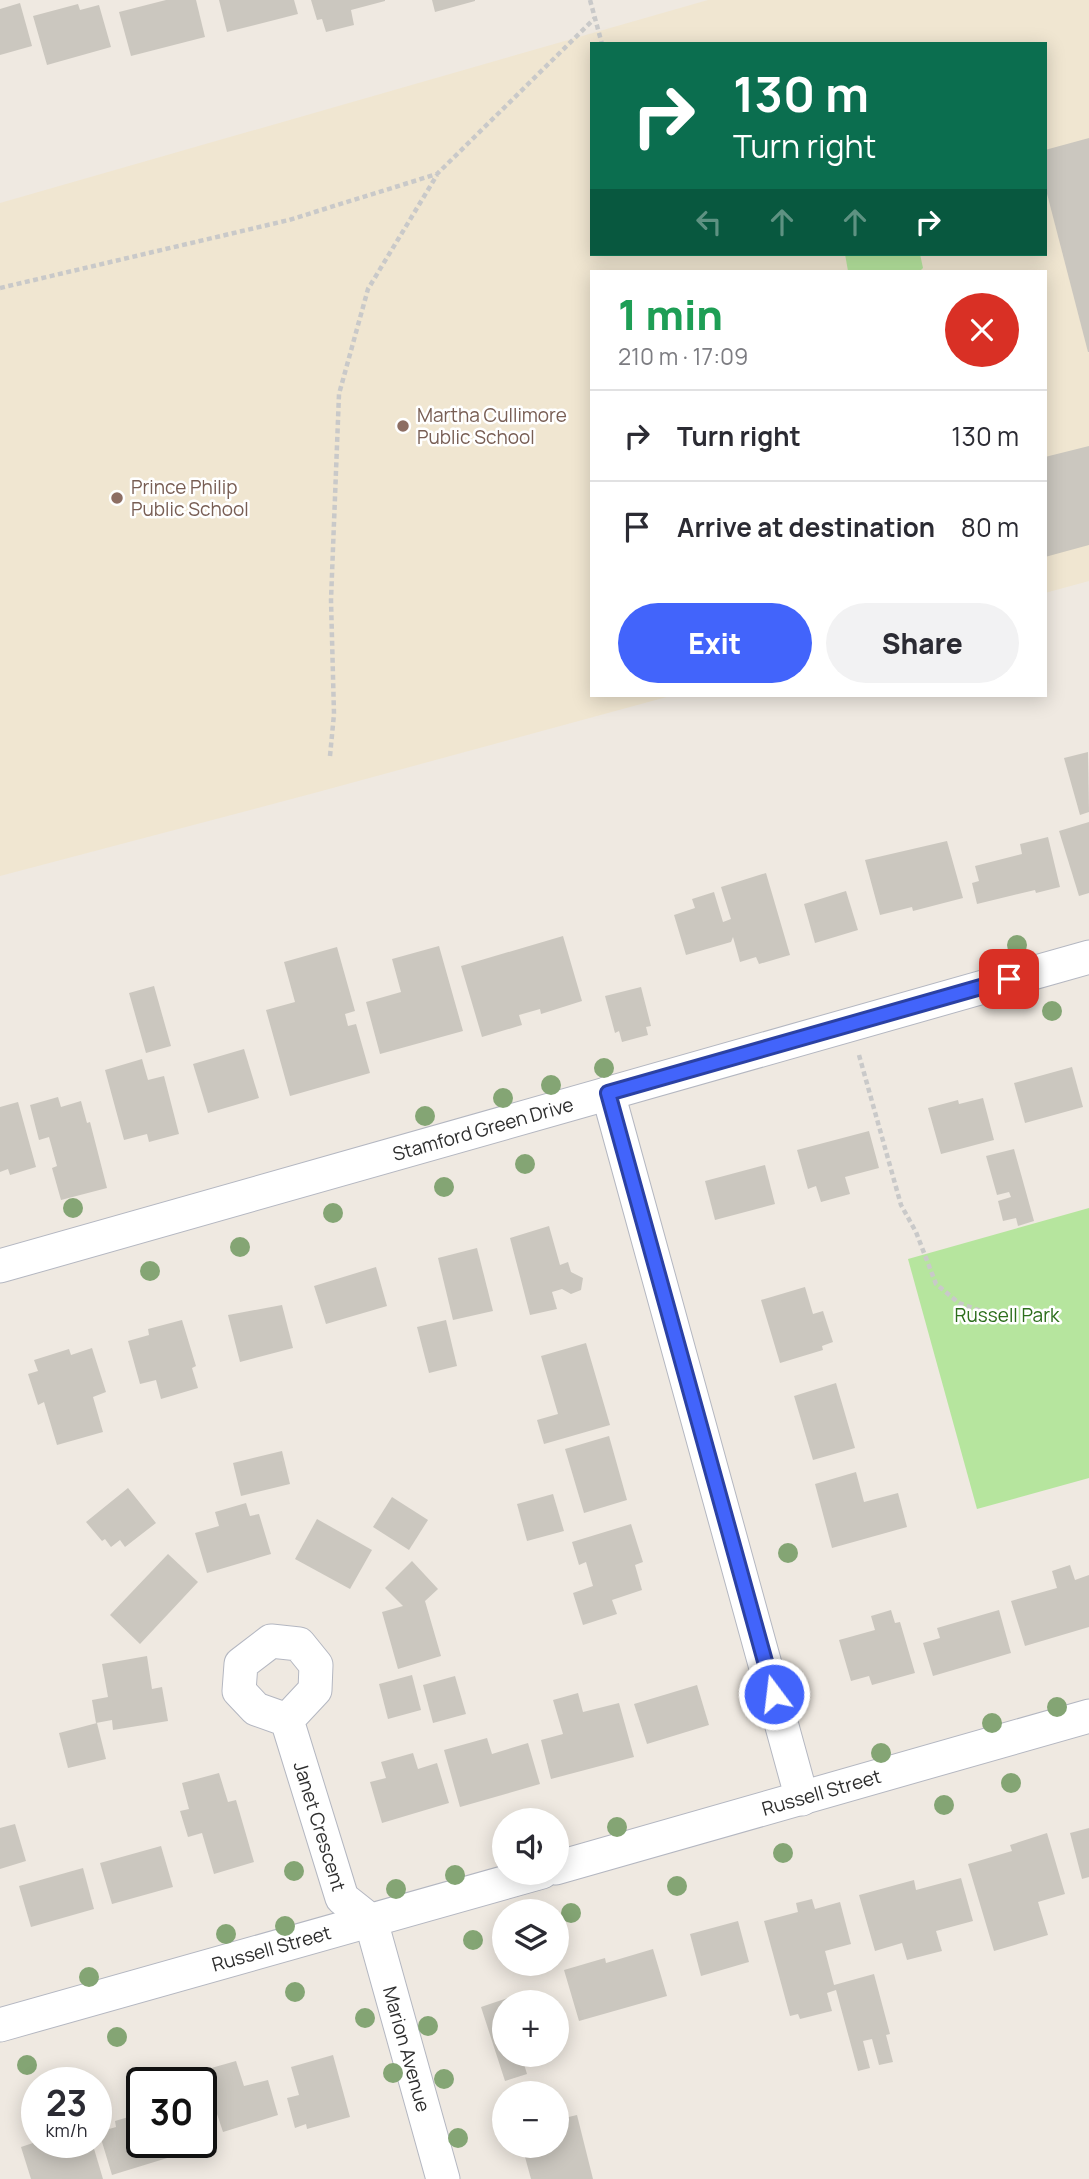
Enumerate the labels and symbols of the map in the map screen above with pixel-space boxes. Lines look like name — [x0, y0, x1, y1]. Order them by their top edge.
place label: Martha Cullimore Public School — [417, 402, 567, 450]
marker: Martha Cullimore Public School — [395, 418, 411, 434]
place label: Prince Philip Public School — [131, 474, 249, 522]
marker: Prince Philip Public School — [109, 490, 125, 506]
pin — [979, 949, 1039, 1009]
street label: Stamford Green Drive — [389, 1091, 576, 1167]
park label: Russell Park — [955, 1302, 1060, 1328]
position arrow — [737, 1657, 811, 1731]
street label: Janet Crescent — [288, 1758, 352, 1894]
street label: Russell Street — [759, 1763, 884, 1822]
street label: Russell Street — [209, 1919, 334, 1978]
street label: Marion Avenue — [377, 1983, 437, 2115]
speed limit sign: 30 — [126, 2067, 217, 2158]

